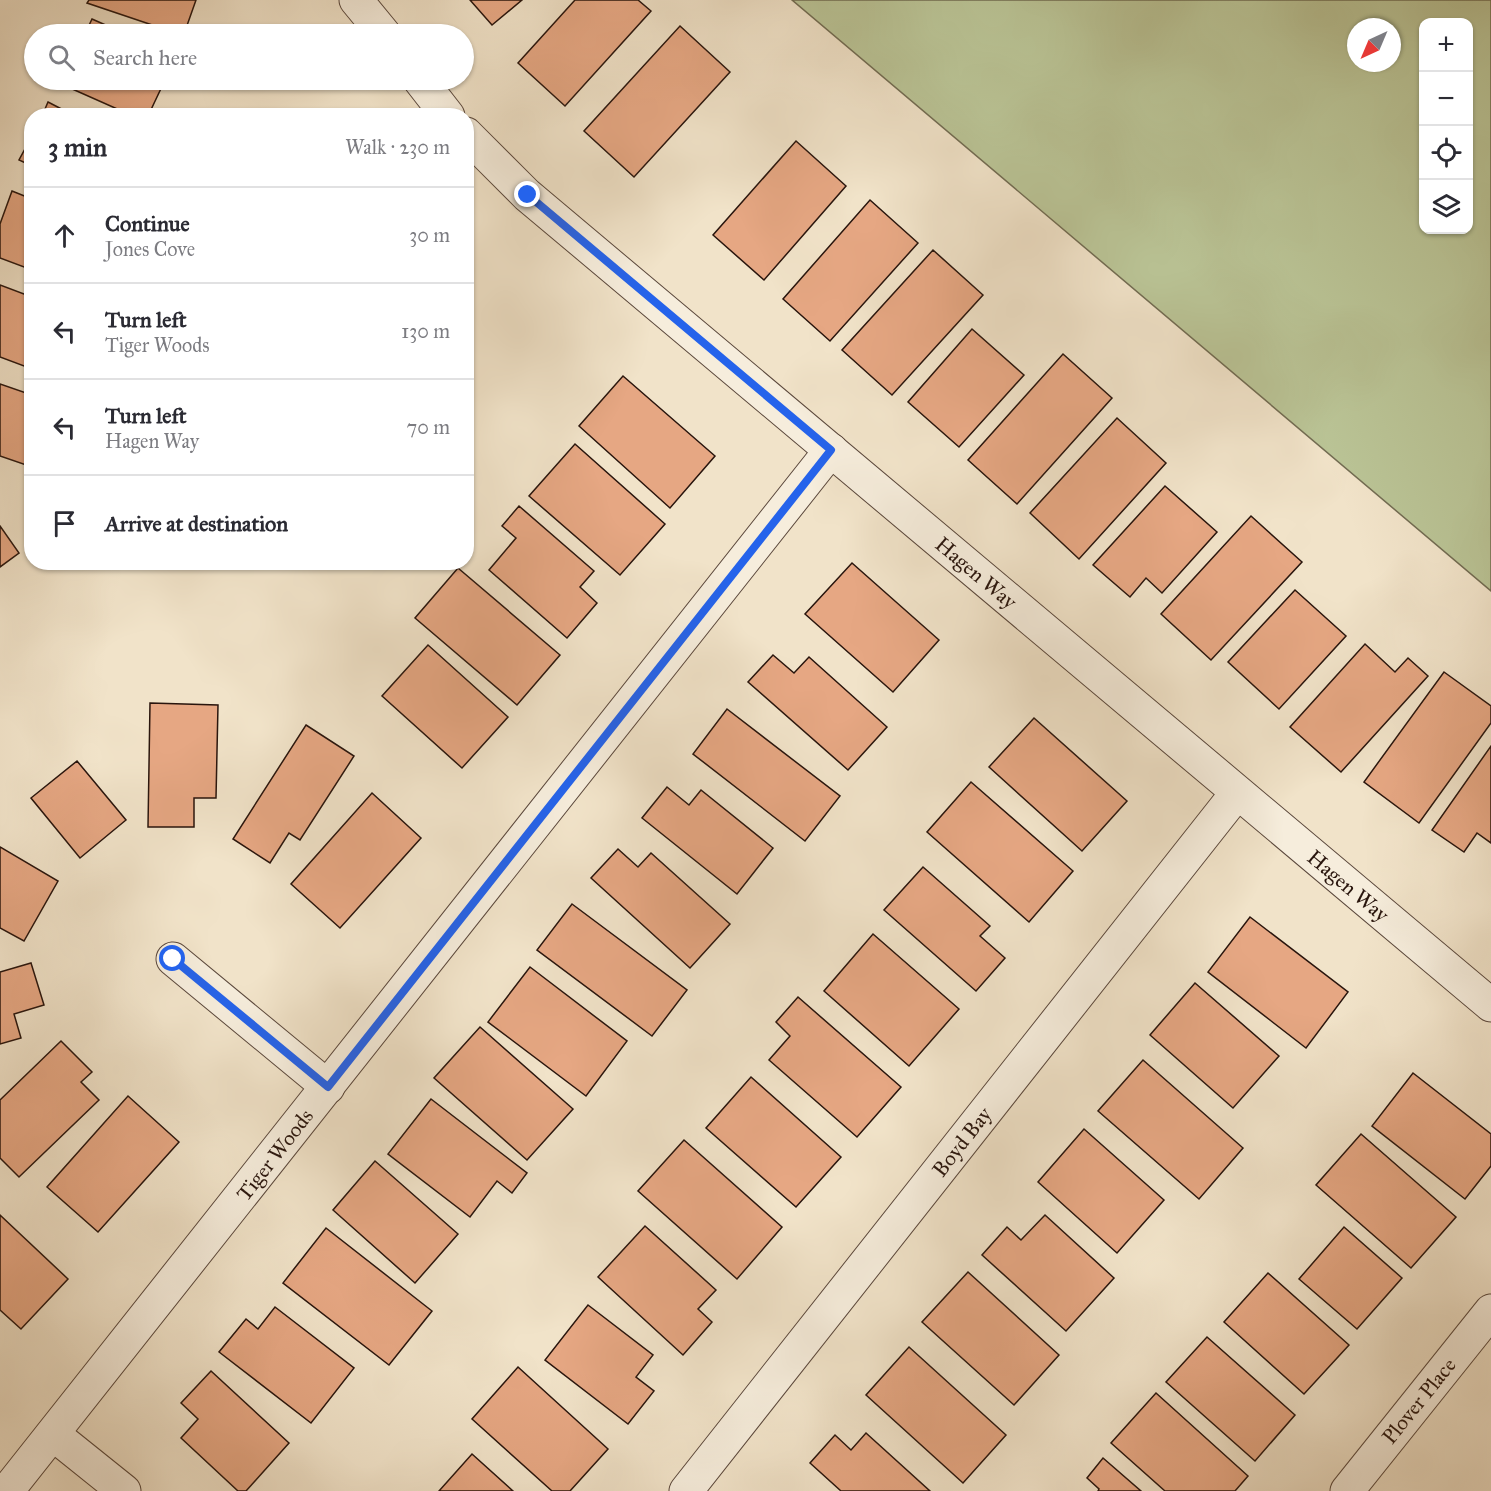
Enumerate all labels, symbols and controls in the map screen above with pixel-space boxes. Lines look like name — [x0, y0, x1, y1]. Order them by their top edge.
north arrow — [1347, 18, 1401, 72]
map controls — [1419, 18, 1473, 234]
button: + — [1419, 18, 1473, 72]
search box — [24, 24, 474, 90]
icon: search — [45, 41, 78, 74]
text: Search here — [93, 44, 197, 71]
button: − — [1419, 72, 1473, 126]
button: locate — [1419, 126, 1473, 180]
text: 3 min — [48, 131, 107, 163]
text: Walk · 230 m — [345, 135, 450, 159]
button: layers — [1419, 180, 1473, 234]
route end — [514, 181, 540, 207]
text: Continue — [105, 210, 190, 237]
icon: ahead — [48, 219, 81, 252]
text: 30 m — [409, 223, 450, 247]
text: Jones Cove — [105, 237, 195, 261]
text: Turn left — [105, 306, 187, 333]
icon: left — [48, 315, 81, 348]
text: 130 m — [401, 319, 450, 343]
text: Tiger Woods — [105, 333, 210, 357]
text: Turn left — [105, 402, 187, 429]
icon: left — [48, 411, 81, 444]
text: 70 m — [407, 415, 450, 439]
text: Hagen Way — [105, 429, 199, 453]
icon: arrive — [48, 507, 81, 540]
text: Arrive at destination — [105, 510, 288, 537]
street label: Hagen Way — [930, 531, 1023, 615]
street label: Hagen Way — [1302, 844, 1395, 928]
route start — [159, 945, 185, 971]
street label: Boyd Bay — [927, 1101, 998, 1182]
street label: Tiger Woods — [231, 1104, 319, 1206]
street label: Plover Place — [1376, 1352, 1462, 1449]

